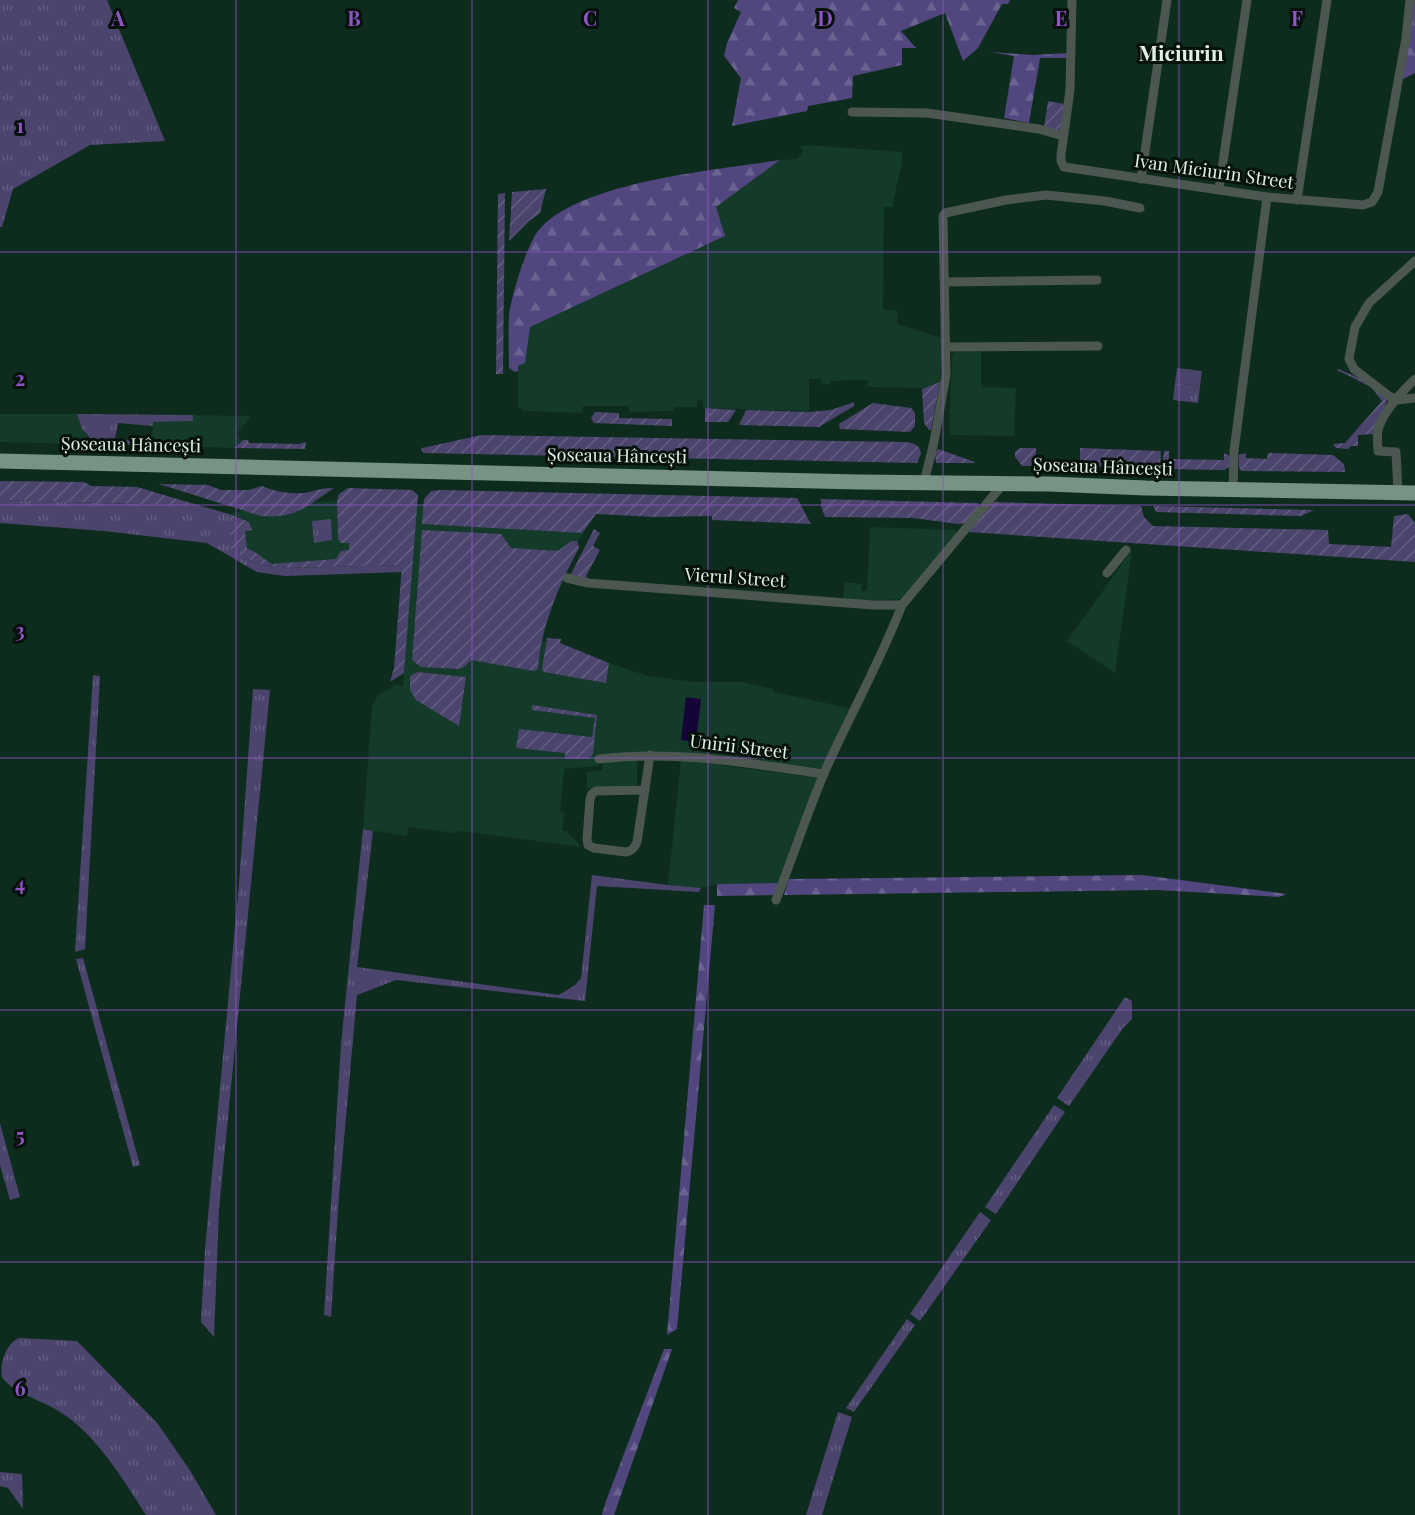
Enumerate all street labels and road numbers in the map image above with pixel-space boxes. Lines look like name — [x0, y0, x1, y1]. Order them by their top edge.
street label: Ivan Miciurin Street — [1133, 148, 1296, 194]
street label: Șoseaua Hâncești — [61, 431, 201, 457]
street label: Șoseaua Hâncești — [547, 442, 687, 468]
street label: Șoseaua Hâncești — [1033, 452, 1174, 480]
street label: Vierul Street — [683, 561, 787, 593]
street label: Unirii Street — [688, 728, 791, 764]

